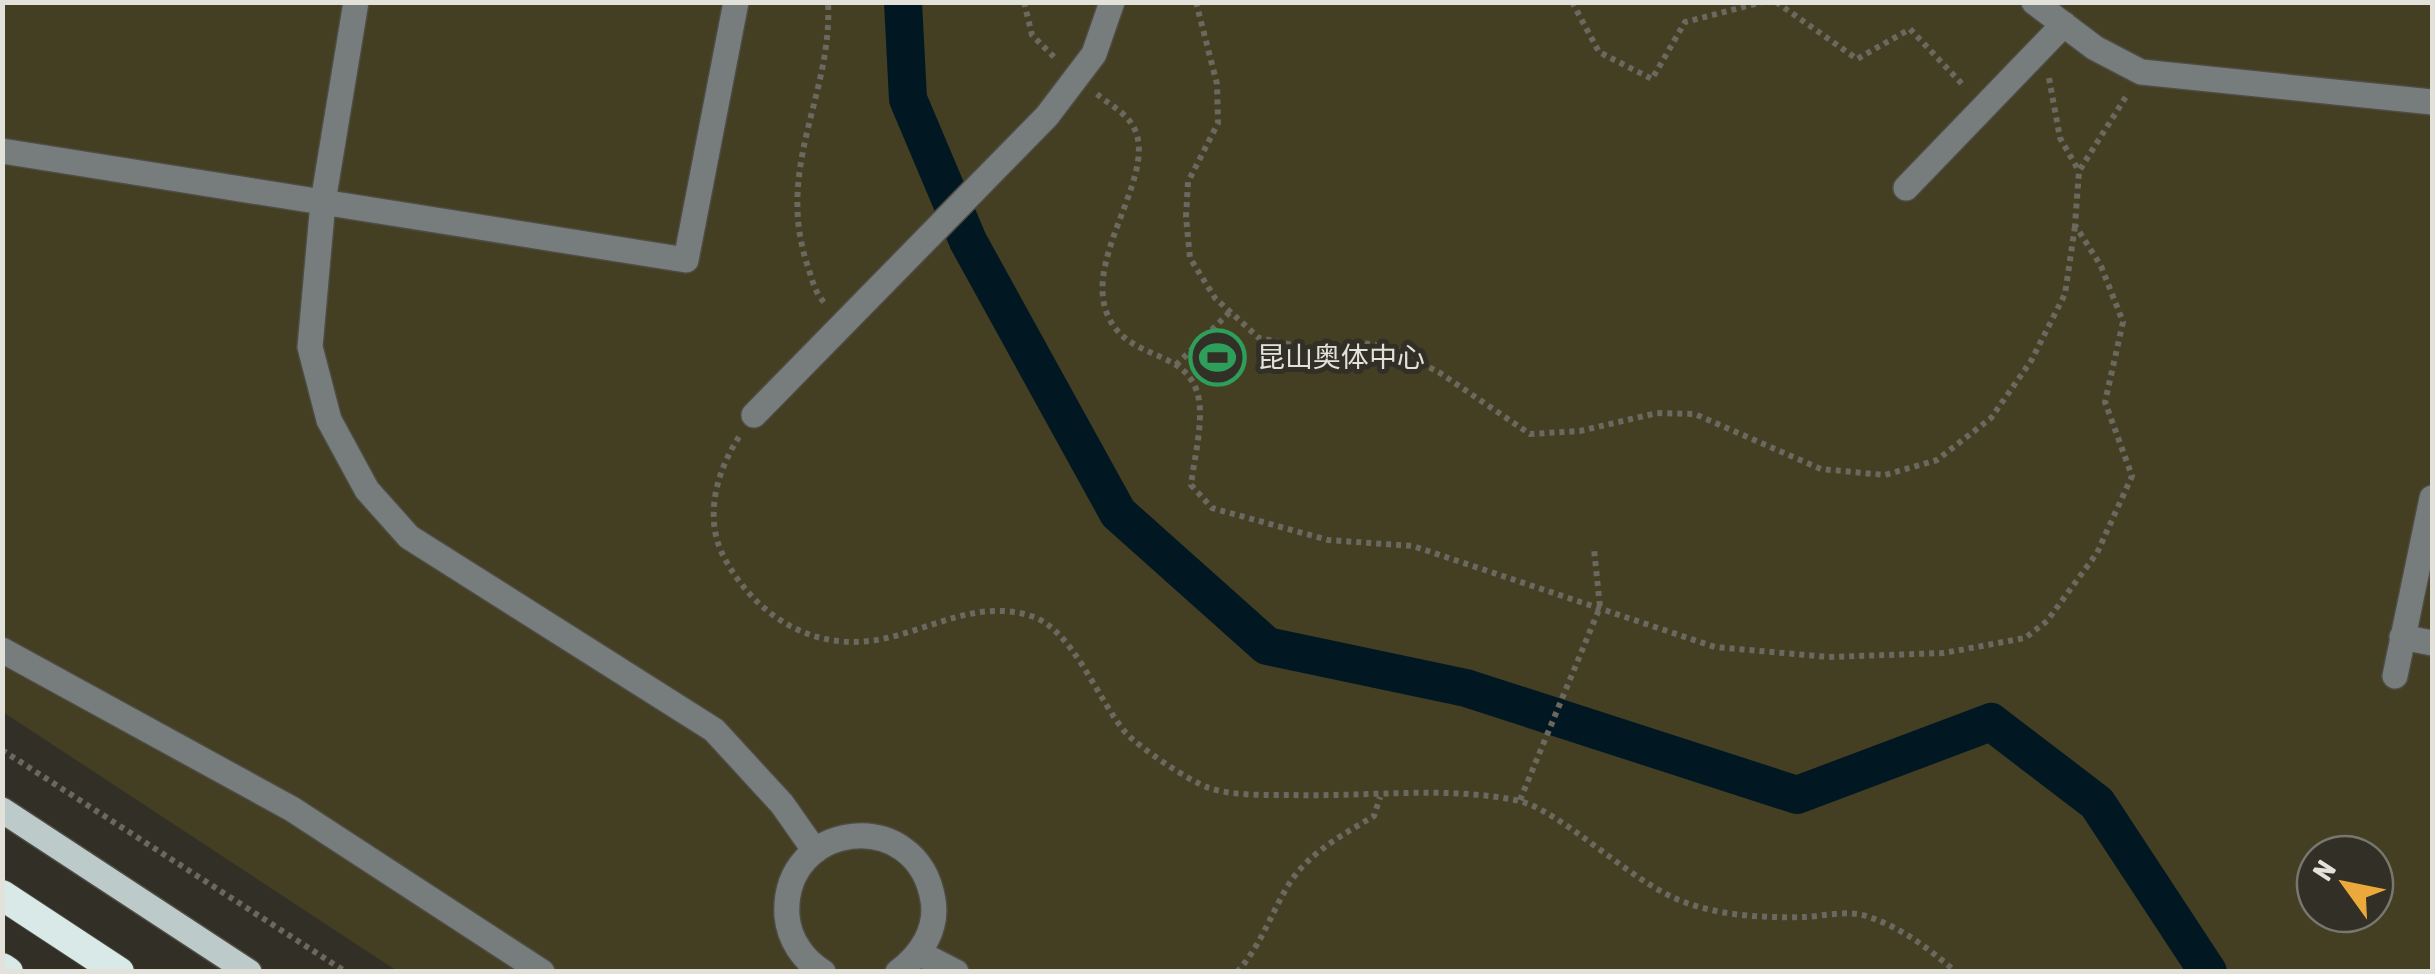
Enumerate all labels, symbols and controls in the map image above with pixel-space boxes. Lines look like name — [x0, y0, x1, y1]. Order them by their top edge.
sports icon: 昆山奥体中心 — [1188, 327, 1248, 387]
place label: 昆山奥体中心 — [1257, 341, 1425, 373]
north arrow — [2295, 834, 2395, 934]
text: N — [2306, 855, 2342, 886]

